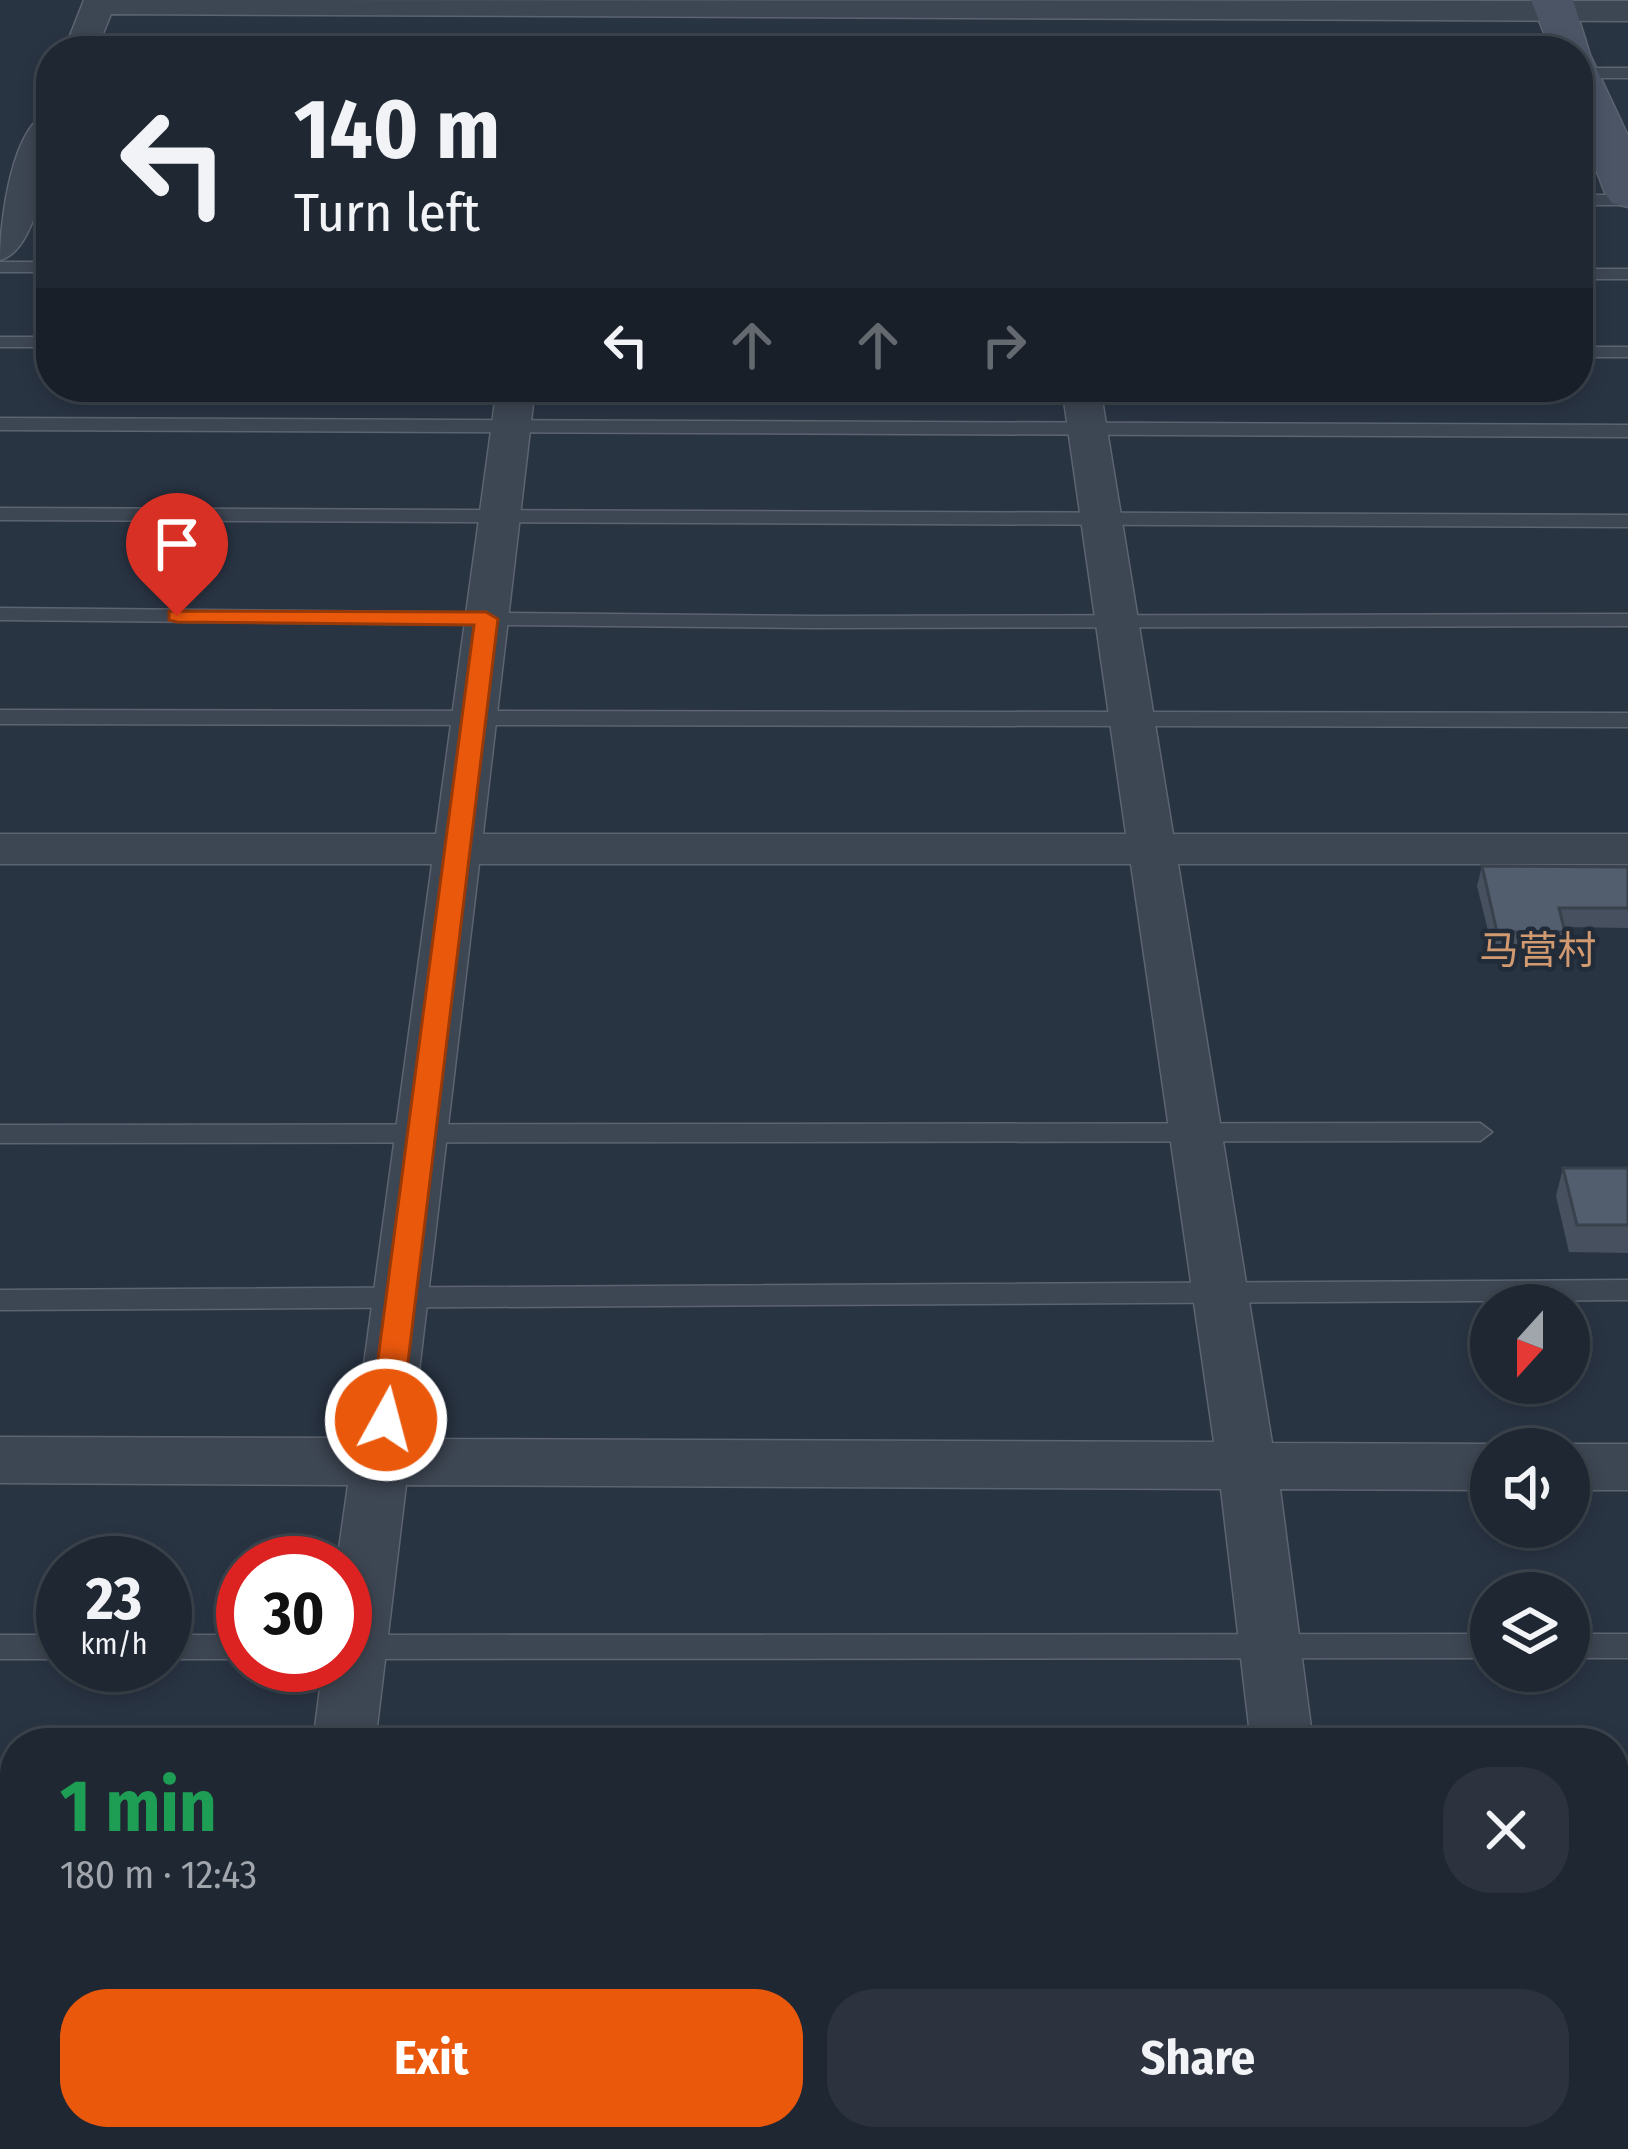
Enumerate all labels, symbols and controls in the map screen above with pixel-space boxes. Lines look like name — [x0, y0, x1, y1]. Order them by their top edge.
text: 140 m — [294, 79, 500, 180]
icon: left — [96, 84, 252, 240]
text: Turn left — [294, 181, 480, 245]
icon: left — [593, 312, 659, 378]
icon: ahead — [719, 312, 785, 378]
icon: ahead — [845, 312, 911, 378]
icon: right — [971, 312, 1037, 378]
pin — [126, 493, 228, 616]
icon: arrive — [144, 511, 210, 577]
district label: 马营村 — [1479, 928, 1597, 974]
north arrow — [1470, 1284, 1590, 1404]
map controls — [1470, 1284, 1590, 1692]
position arrow — [323, 1357, 449, 1483]
button: sound — [1470, 1428, 1590, 1548]
speed limit sign: 30 — [216, 1536, 372, 1692]
text: 23 — [86, 1563, 142, 1635]
button: layers — [1470, 1572, 1590, 1692]
text: km/h — [81, 1626, 147, 1662]
text: 1 min — [60, 1764, 217, 1850]
button: close — [1443, 1767, 1569, 1893]
text: 180 m · 12:43 — [60, 1852, 257, 1898]
button: Exit — [60, 1989, 803, 2127]
button: Share — [827, 1989, 1569, 2127]

